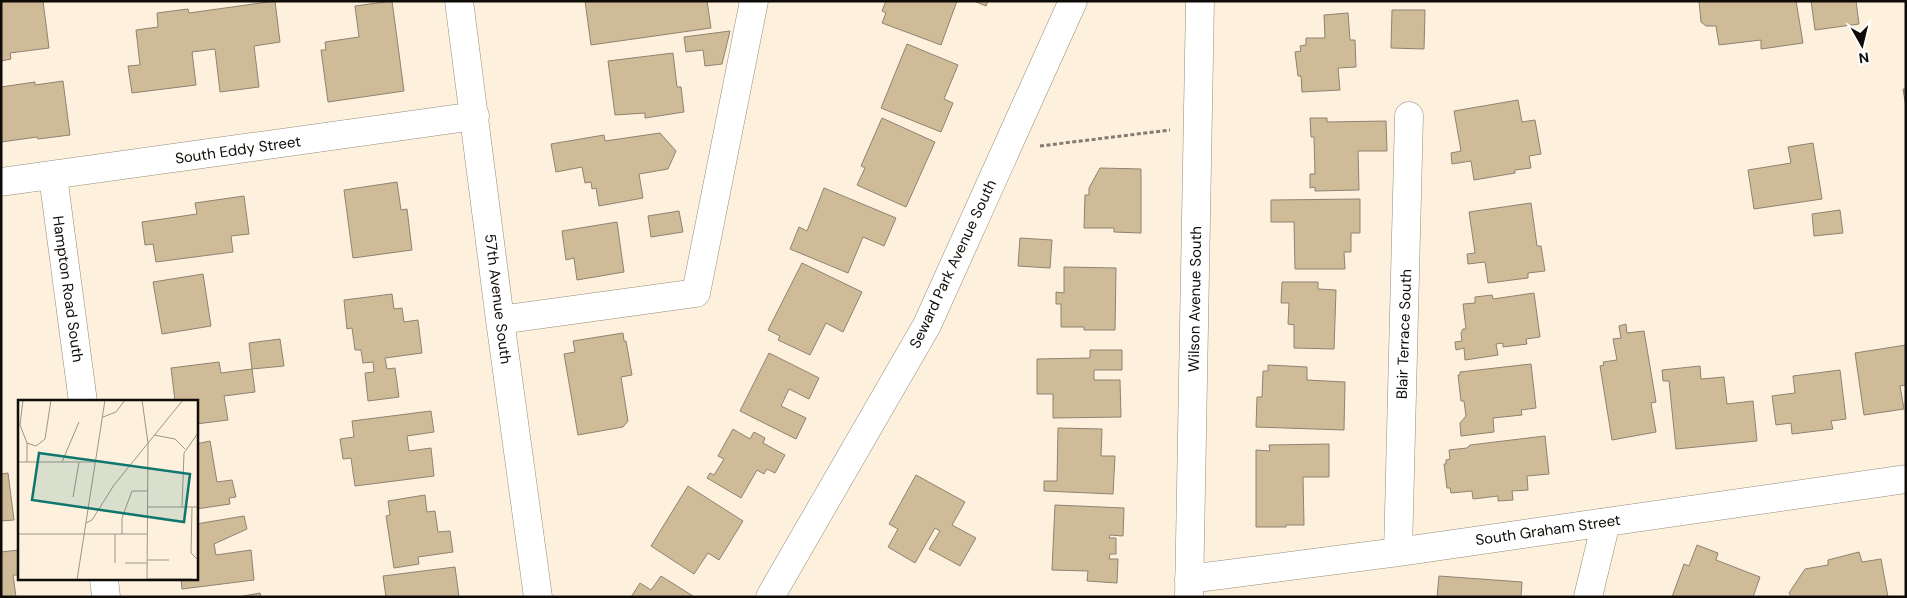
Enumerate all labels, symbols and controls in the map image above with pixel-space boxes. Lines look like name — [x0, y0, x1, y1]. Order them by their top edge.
north arrow — [1837, 20, 1887, 70]
text: N — [1857, 48, 1870, 67]
street label: South Eddy Street — [174, 131, 302, 169]
street label: Seward Park Avenue South — [905, 176, 1001, 352]
street label: Hampton Road South — [48, 215, 88, 363]
street label: Wilson Avenue South — [1184, 226, 1206, 372]
street label: 57th Avenue South — [480, 233, 516, 365]
street label: Blair Terrace South — [1392, 269, 1416, 399]
inset map — [18, 400, 198, 580]
street label: South Graham Street — [1474, 510, 1622, 550]

